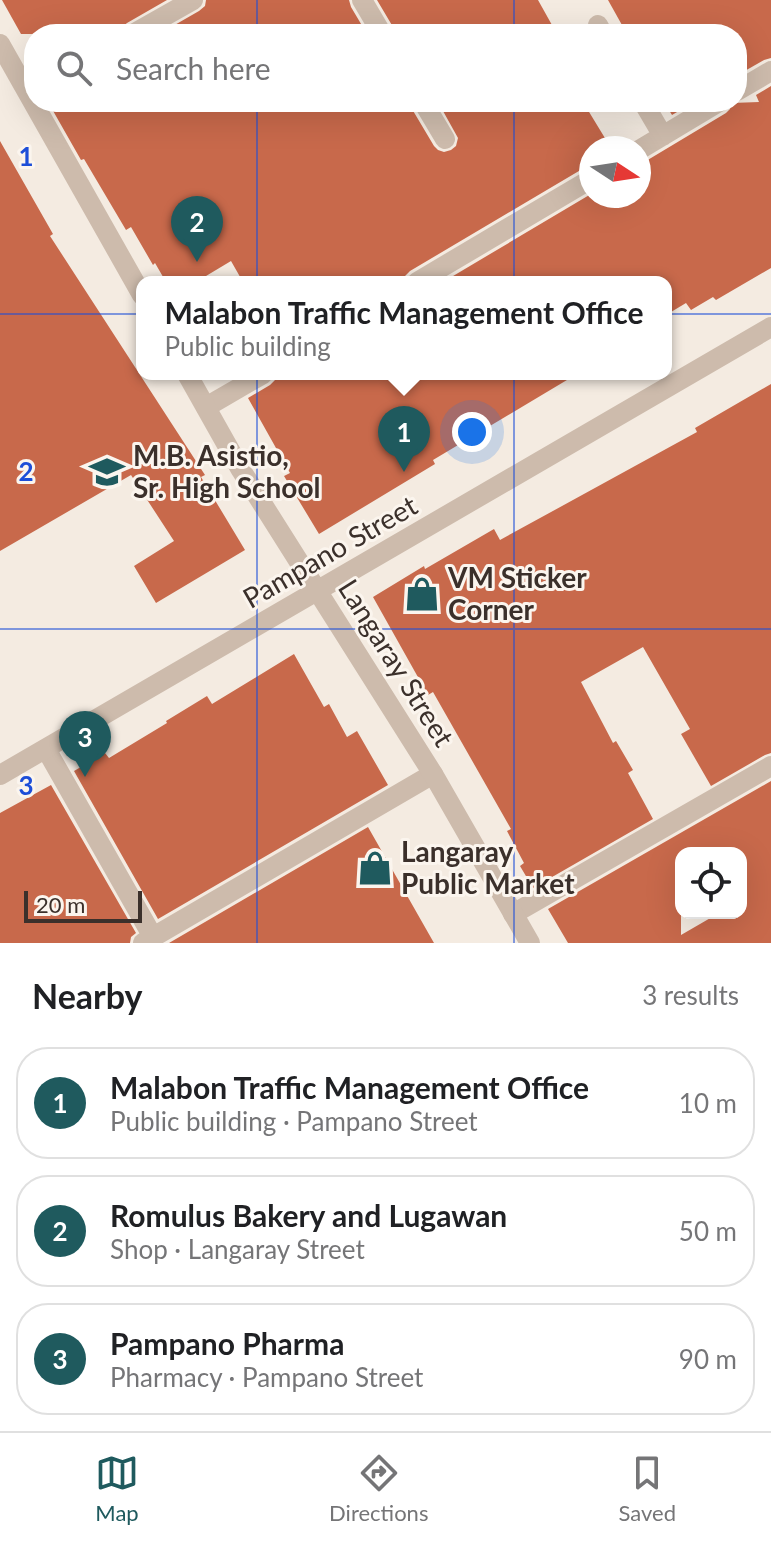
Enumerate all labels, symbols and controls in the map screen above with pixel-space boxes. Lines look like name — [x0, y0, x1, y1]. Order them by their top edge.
search box — [24, 24, 747, 112]
icon: search — [52, 46, 96, 90]
text: Search here — [116, 50, 271, 86]
north arrow — [579, 136, 651, 208]
text: 1 — [18, 140, 34, 172]
pin: 2 — [171, 196, 223, 262]
popup — [136, 276, 672, 380]
text: Malabon Traffic Management Office — [164, 294, 644, 330]
text: Public building — [164, 330, 331, 362]
pin: 1 — [378, 406, 430, 472]
your location — [452, 412, 492, 452]
place label: M.B. Asistio, Sr. High School — [133, 438, 321, 504]
school or university icon: M.B. Asistio, Sr. High School — [88, 453, 126, 491]
text: 2 — [18, 455, 34, 487]
street label: Pampano Street — [236, 488, 423, 615]
place label: VM Sticker Corner — [447, 560, 587, 626]
street label: Langaray Street — [332, 573, 462, 752]
shop icon: VM Sticker Corner — [403, 575, 441, 613]
pin: 3 — [59, 711, 111, 777]
text: 3 — [18, 769, 34, 801]
place label: Langaray Public Market — [401, 834, 575, 900]
map controls — [675, 847, 747, 919]
button: locate — [675, 847, 747, 919]
shop icon: Langaray Public Market — [356, 849, 394, 887]
scale bar — [24, 887, 142, 923]
text: 20 m — [36, 891, 85, 918]
text: Nearby — [32, 975, 143, 1016]
text: 3 results — [642, 979, 739, 1011]
text: Malabon Traffic Management Office — [110, 1069, 589, 1105]
text: 1 — [52, 1087, 68, 1119]
text: 10 m — [679, 1087, 737, 1119]
text: Public building · Pampano Street — [110, 1105, 478, 1137]
text: Romulus Bakery and Lugawan — [110, 1197, 507, 1233]
text: 2 — [52, 1215, 68, 1247]
text: 50 m — [679, 1215, 737, 1247]
text: Shop · Langaray Street — [110, 1233, 365, 1265]
text: Pampano Pharma — [110, 1325, 344, 1361]
text: 3 — [52, 1343, 68, 1375]
text: 90 m — [679, 1343, 737, 1375]
text: Pharmacy · Pampano Street — [110, 1361, 423, 1393]
tab: Map — [95, 1451, 139, 1526]
tab: Directions — [329, 1451, 428, 1526]
tab: Saved — [618, 1451, 676, 1526]

